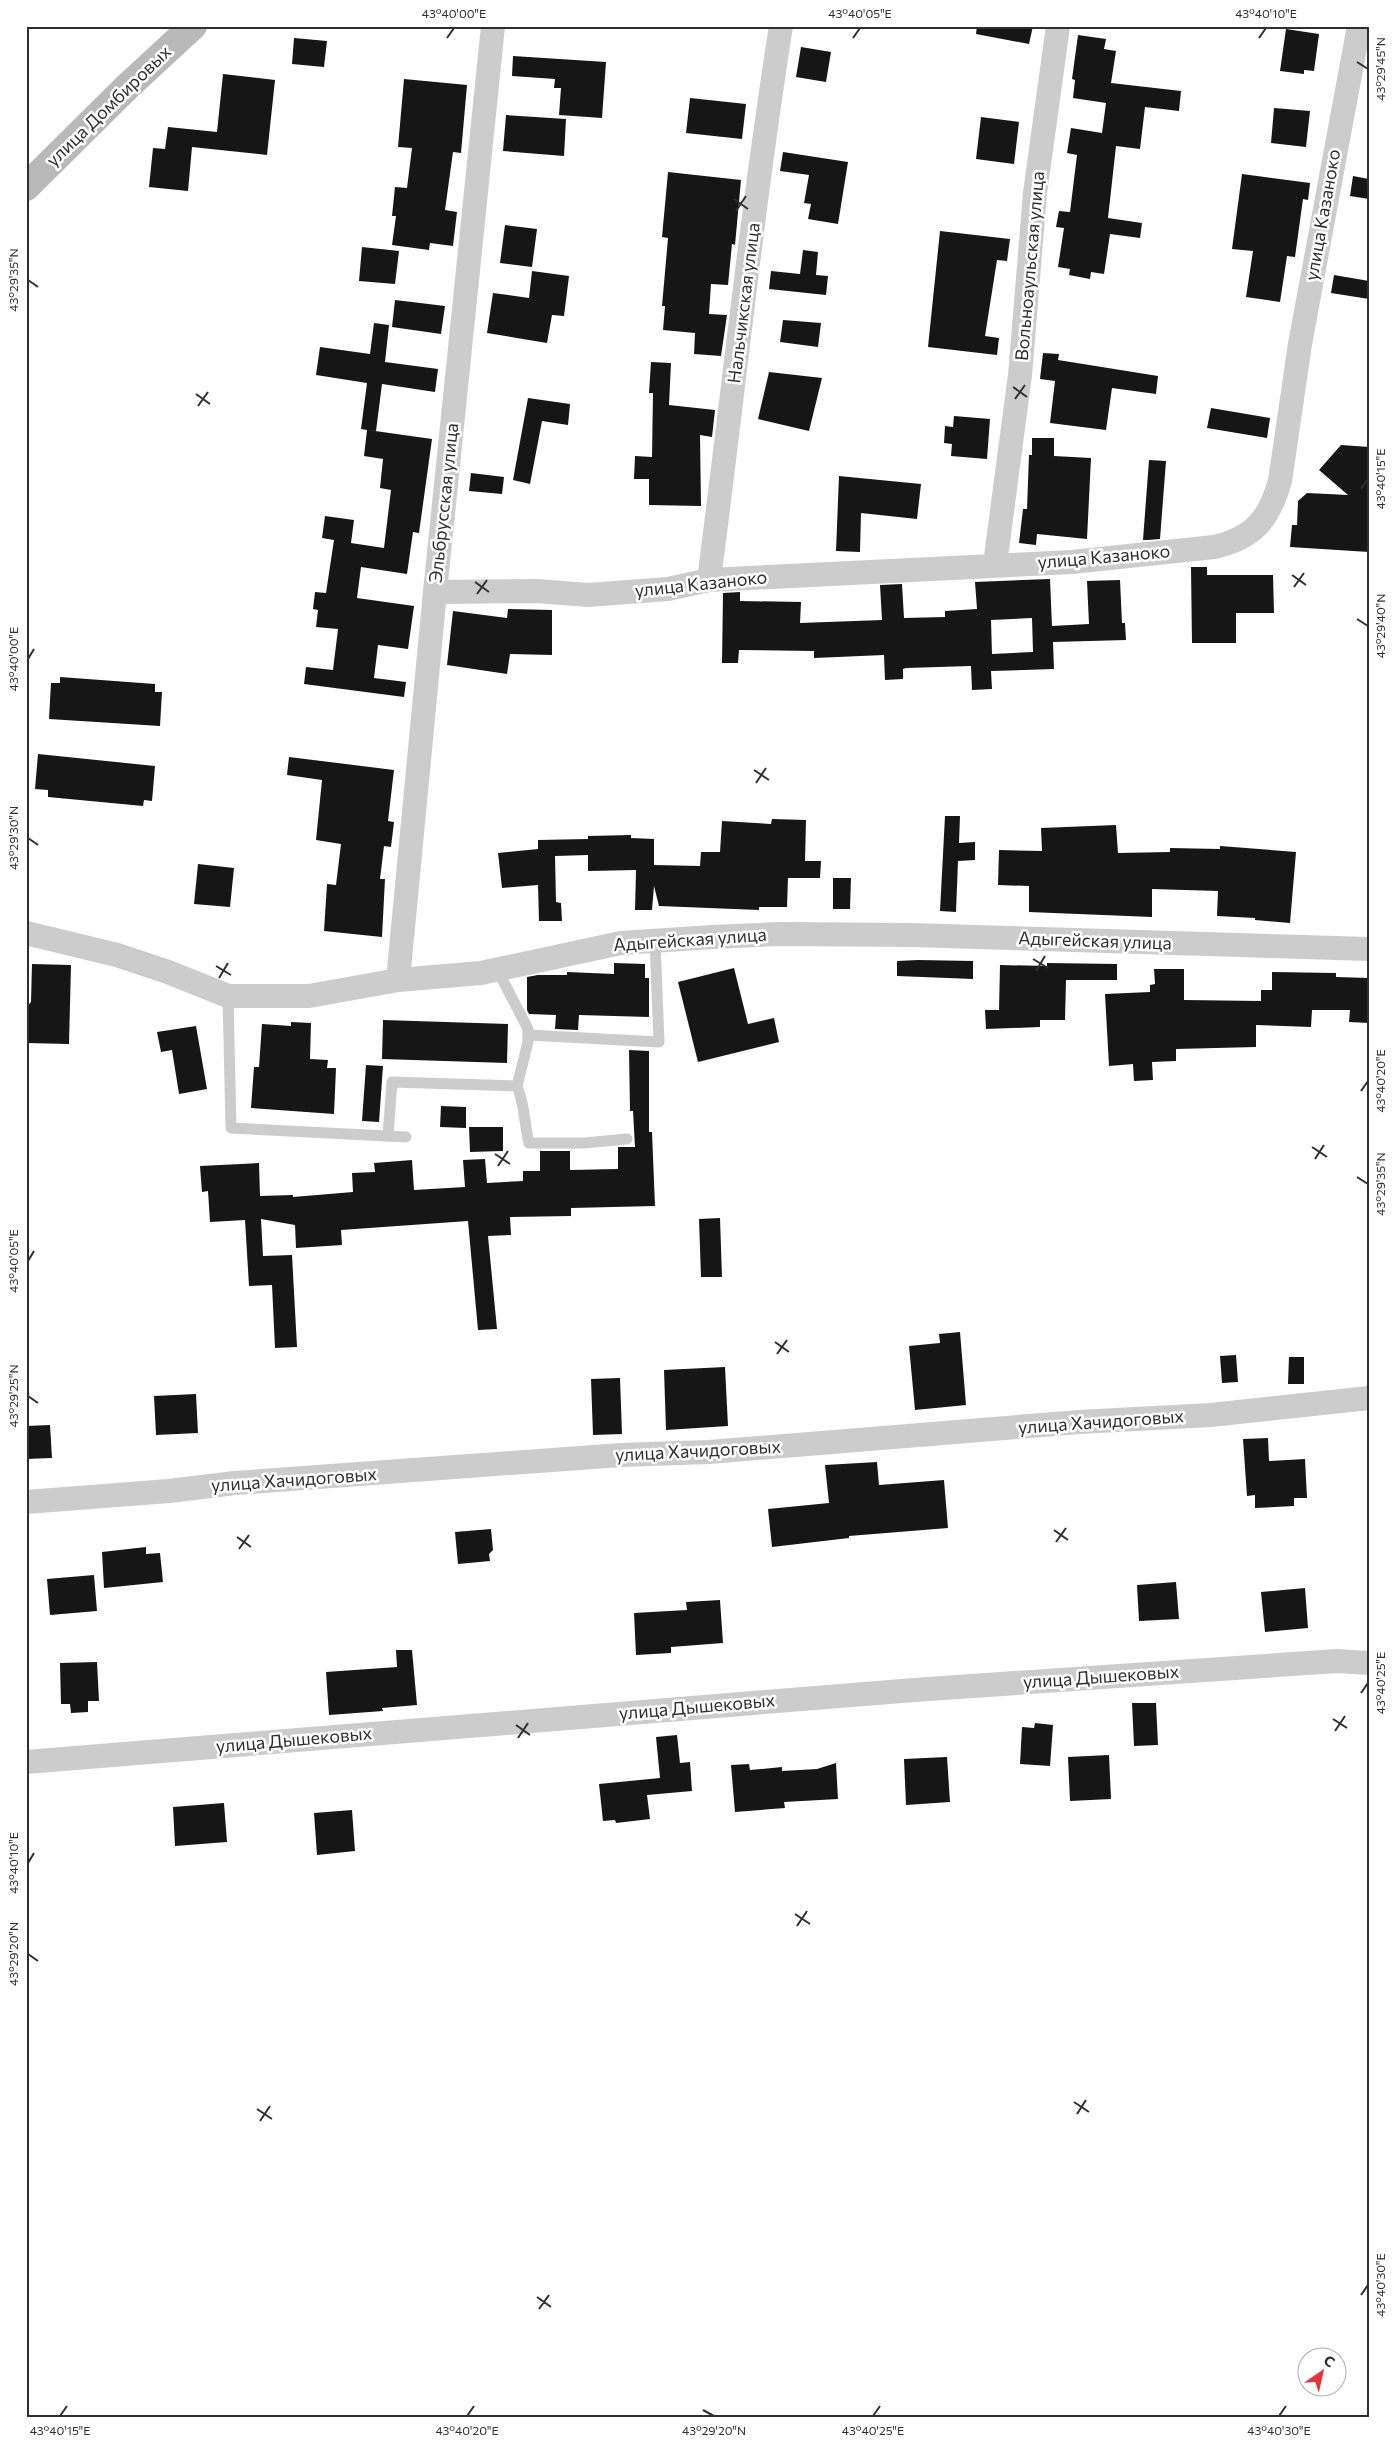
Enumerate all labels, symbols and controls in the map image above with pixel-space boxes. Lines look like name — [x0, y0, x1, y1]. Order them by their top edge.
text: 43°40'00"E — [422, 6, 486, 20]
text: 43°40'05"E — [828, 6, 892, 20]
text: 43°40'10"E — [1235, 6, 1297, 20]
text: 43°29'45"N — [1373, 37, 1387, 101]
street label: улица Домбировых — [41, 40, 176, 171]
street label: улица Казаноко — [1300, 147, 1344, 282]
street label: Вольноаульская улица — [1010, 170, 1048, 362]
street label: Нальчикская улица — [722, 221, 764, 384]
text: 43°29'35"N — [6, 248, 20, 312]
street label: Эльбрусская улица — [424, 422, 462, 584]
text: 43°40'15"E — [1373, 449, 1387, 509]
street label: улица Казаноко — [1037, 539, 1171, 573]
street label: улица Казаноко — [634, 565, 768, 601]
text: 43°29'40"N — [1373, 594, 1387, 658]
text: 43°40'00"E — [6, 627, 20, 691]
text: 43°29'30"N — [6, 806, 20, 870]
street label: Адыгейская улица — [613, 923, 767, 955]
street label: Адыгейская улица — [1018, 926, 1172, 954]
text: 43°40'20"E — [1373, 1049, 1387, 1113]
text: 43°29'35"N — [1373, 1152, 1387, 1216]
text: 43°40'05"E — [6, 1229, 20, 1293]
text: 43°29'25"N — [6, 1364, 20, 1428]
street label: улица Хачидоговых — [1017, 1404, 1185, 1438]
street label: улица Хачидоговых — [614, 1435, 782, 1465]
street label: улица Хачидоговых — [210, 1462, 378, 1496]
text: 43°40'25"E — [1373, 1652, 1387, 1714]
street label: улица Дышековых — [1022, 1660, 1180, 1692]
street label: улица Дышековых — [618, 1688, 776, 1724]
street label: улица Дышековых — [215, 1721, 373, 1757]
text: 43°40'10"E — [6, 1832, 20, 1894]
text: 43°29'20"N — [6, 1922, 20, 1986]
text: 43°40'30"E — [1373, 2253, 1387, 2317]
north arrow — [1298, 2346, 1348, 2396]
text: С — [1321, 2351, 1338, 2371]
text: 43°40'15"E — [30, 2423, 90, 2437]
text: 43°40'20"E — [435, 2423, 499, 2437]
text: 43°29'20"N — [682, 2423, 746, 2437]
text: 43°40'25"E — [842, 2423, 904, 2437]
text: 43°40'30"E — [1247, 2423, 1311, 2437]

